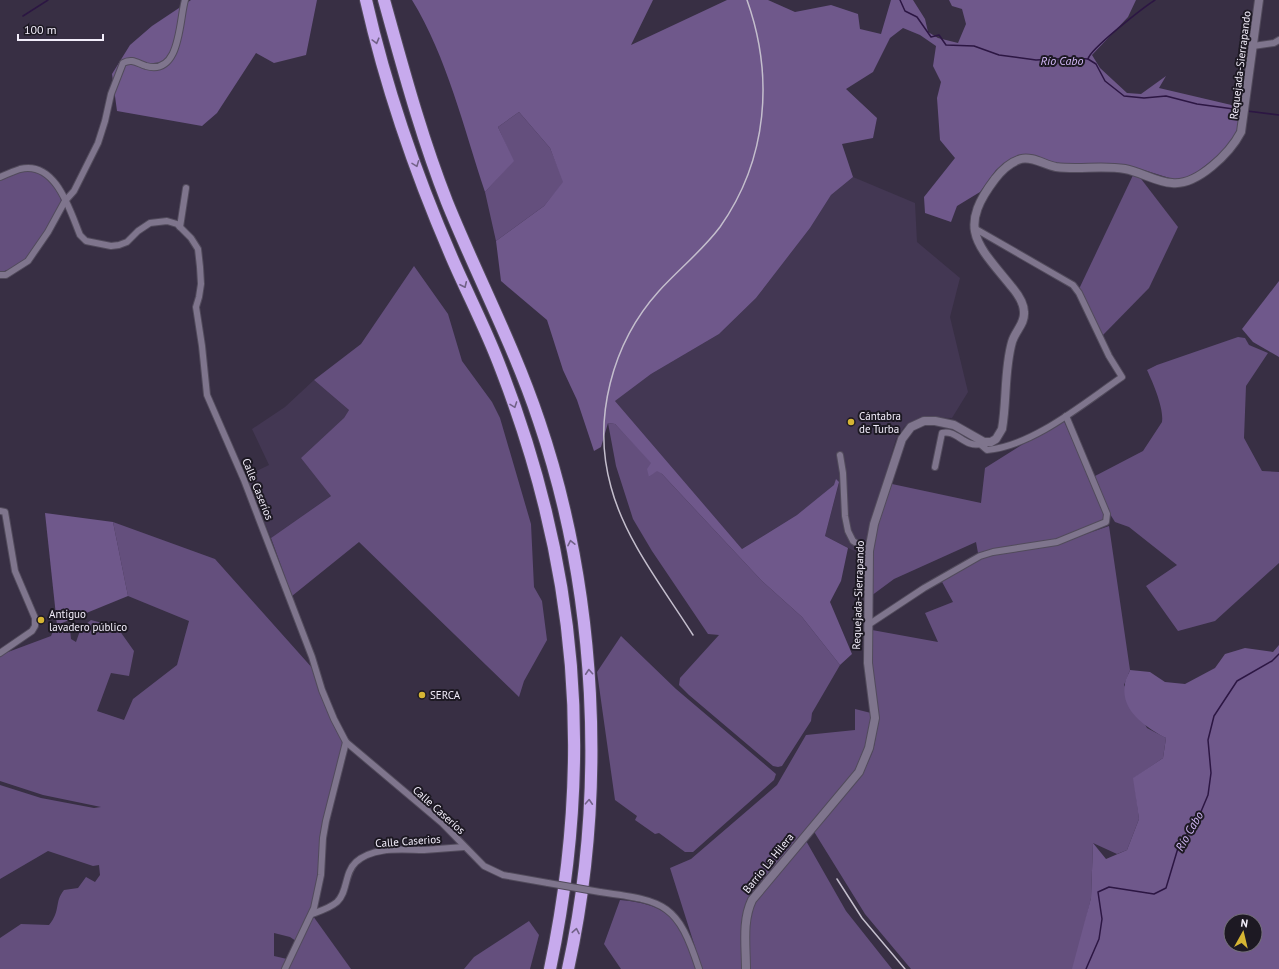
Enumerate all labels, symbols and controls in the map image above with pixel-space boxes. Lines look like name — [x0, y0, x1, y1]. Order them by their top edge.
street label: Requejada-Sierrapando — [1226, 10, 1254, 120]
scale bar — [18, 16, 103, 42]
text: 100 m — [24, 22, 57, 37]
one-way arrow — [371, 37, 380, 44]
water label: Río Cabo — [1040, 53, 1084, 68]
one-way arrow — [411, 161, 419, 168]
one-way arrow — [459, 281, 467, 288]
one-way arrow — [509, 401, 518, 408]
place label: Cántabra de Turba — [859, 409, 901, 436]
marker: Cántabra de Turba — [846, 417, 856, 427]
street label: Calle Caseríos — [239, 456, 277, 522]
one-way arrow — [567, 540, 575, 546]
street label: Requejada-Sierrapando — [849, 540, 867, 650]
place label: Antiguo lavadero público — [49, 607, 127, 634]
marker: Antiguo lavadero público — [36, 615, 46, 625]
one-way arrow — [584, 669, 593, 675]
place label: SERCA — [430, 688, 461, 702]
marker: SERCA — [417, 690, 427, 700]
street label: Calle Caseríos — [410, 783, 468, 837]
one-way arrow — [585, 799, 593, 805]
water label: Río Cabo — [1172, 809, 1206, 853]
street label: Barrio La Hilera — [739, 830, 797, 896]
street label: Calle Caserios — [375, 832, 442, 850]
north arrow — [1223, 913, 1263, 953]
text: N — [1240, 916, 1249, 931]
one-way arrow — [571, 928, 580, 934]

